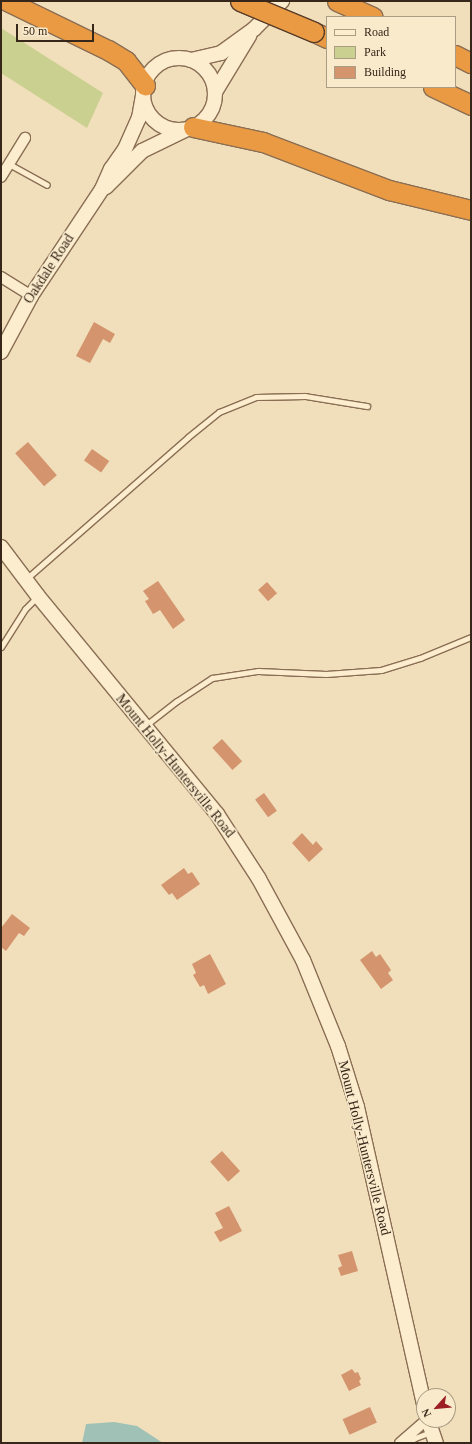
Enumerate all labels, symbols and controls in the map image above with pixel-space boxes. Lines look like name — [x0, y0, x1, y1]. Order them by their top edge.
scale bar — [18, 16, 96, 42]
legend — [326, 16, 456, 88]
text: 50 m — [23, 24, 47, 38]
text: Road — [364, 25, 389, 39]
text: Park — [364, 45, 386, 59]
text: Building — [364, 65, 406, 79]
street label: Oakdale Road — [20, 231, 78, 307]
street label: Mount Holly-Huntersville Road — [112, 691, 238, 841]
street label: Mount Holly-Huntersville Road — [334, 1059, 394, 1237]
north arrow — [416, 1388, 456, 1428]
text: N — [419, 1407, 433, 1419]

